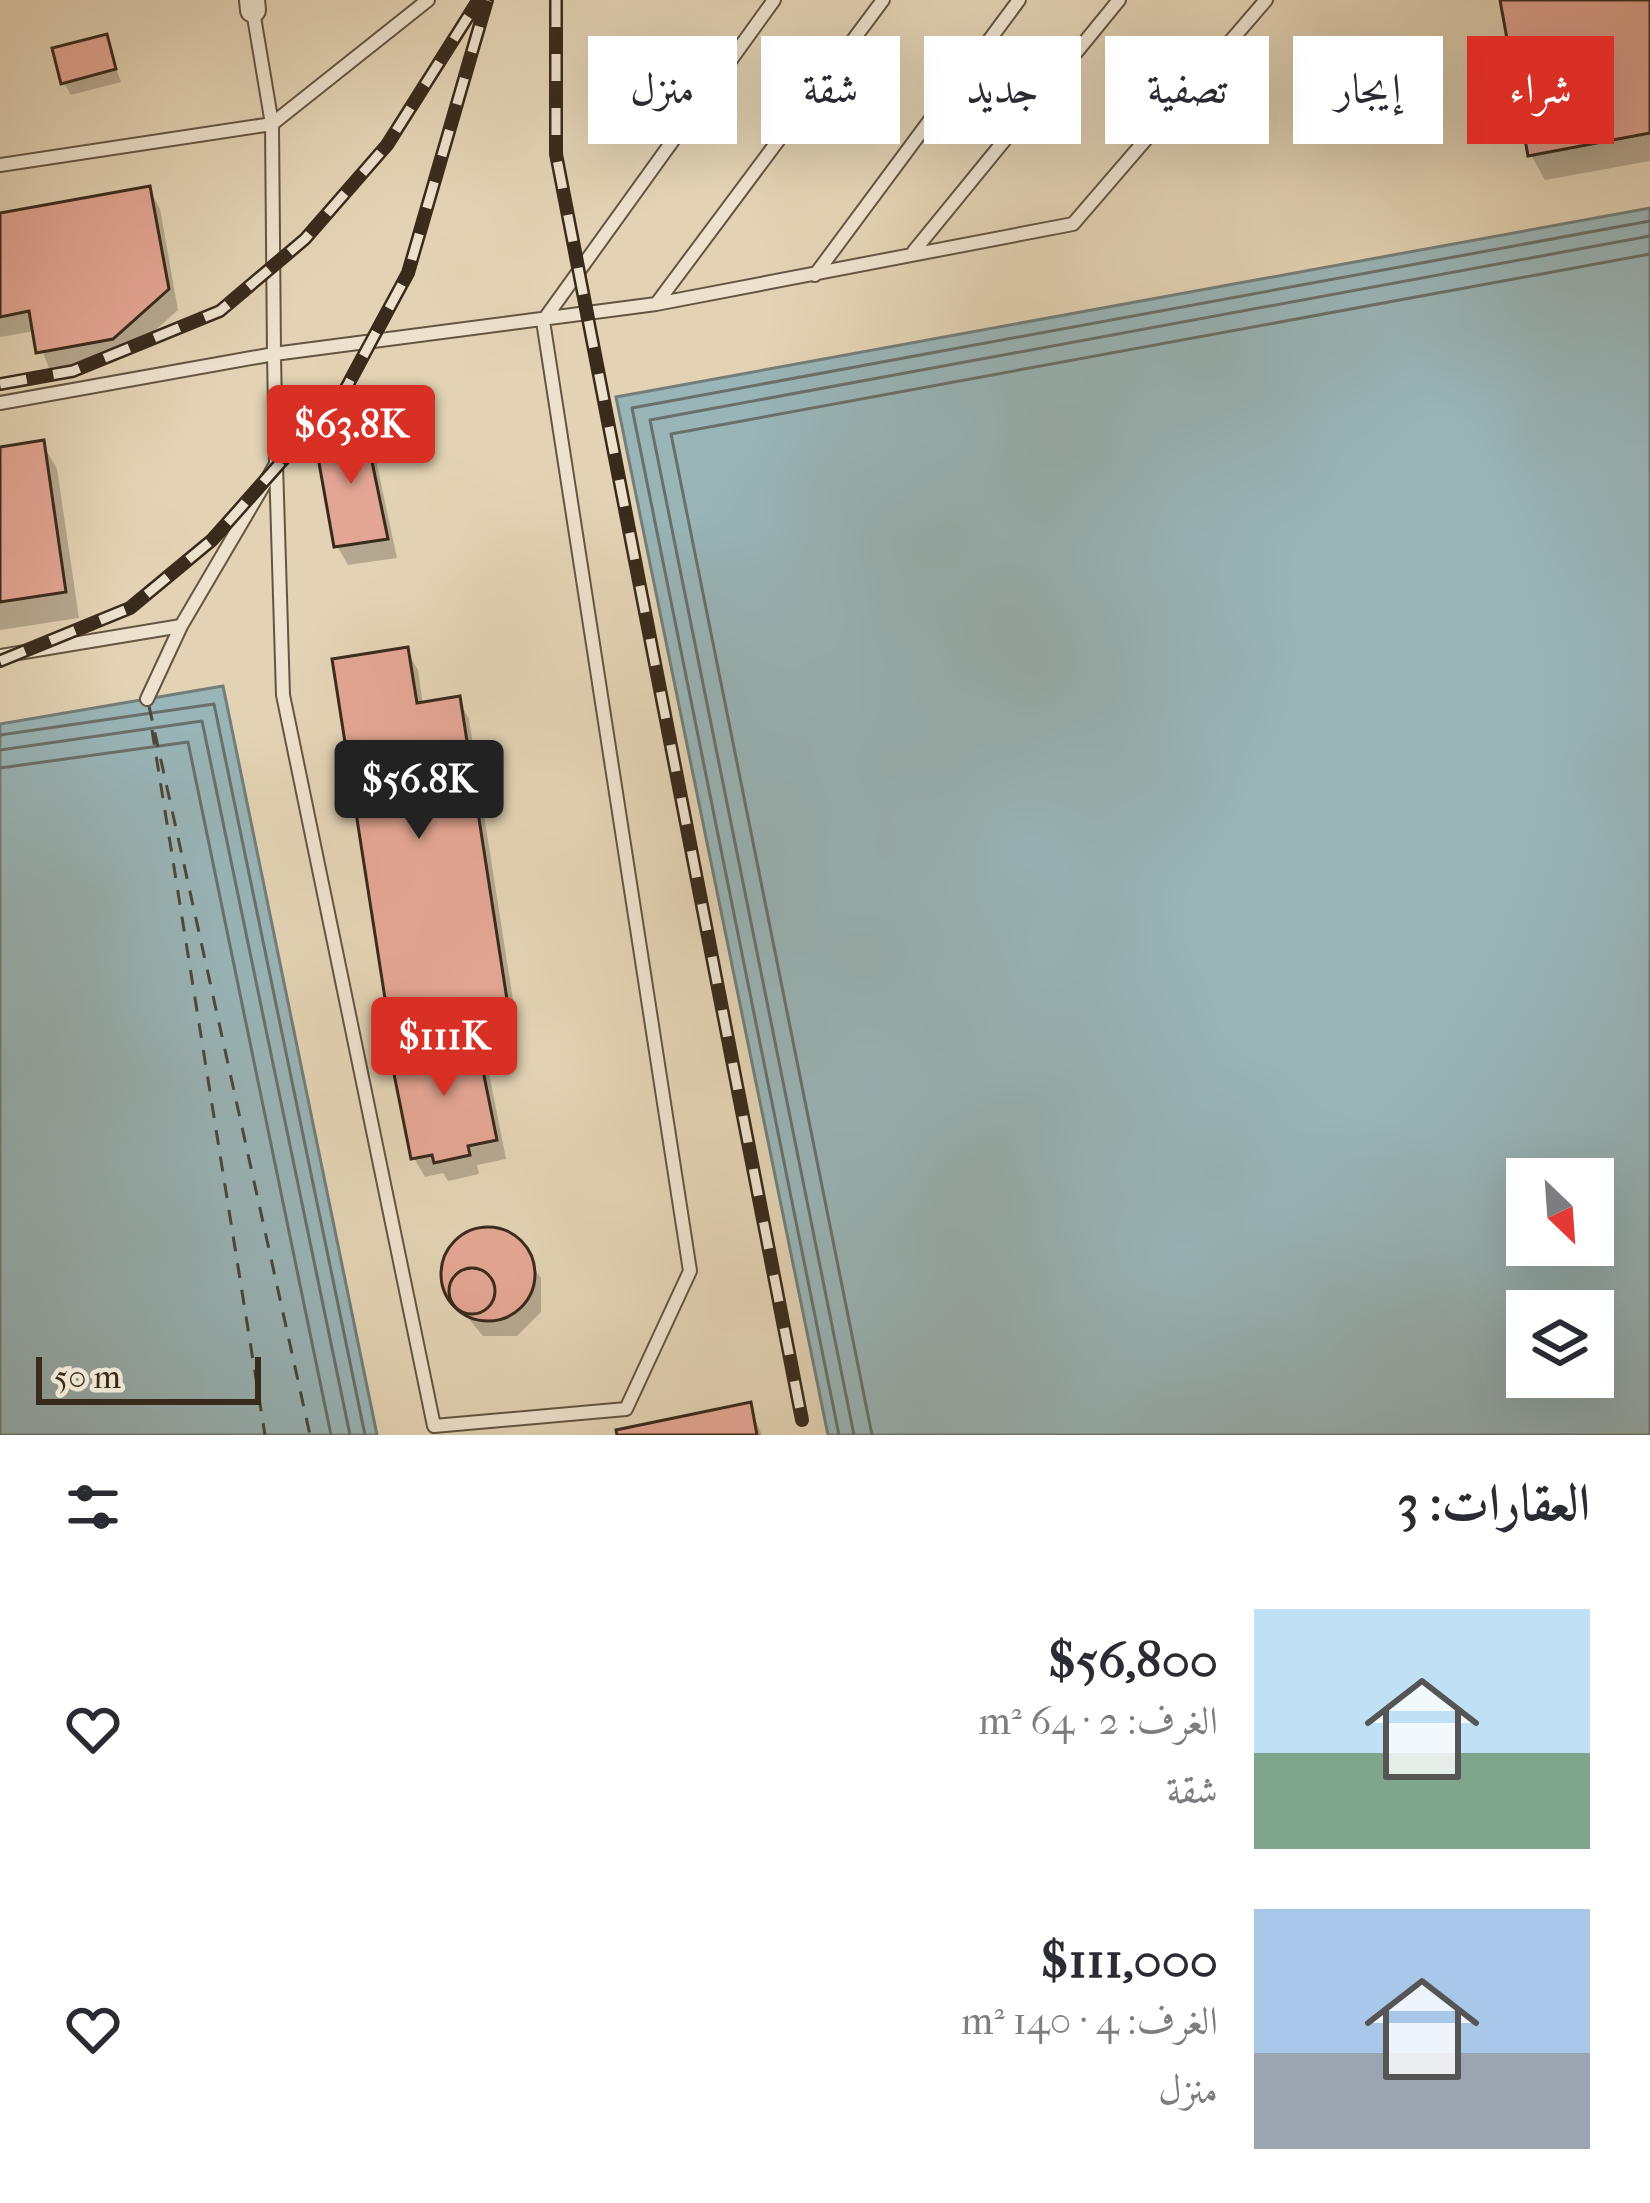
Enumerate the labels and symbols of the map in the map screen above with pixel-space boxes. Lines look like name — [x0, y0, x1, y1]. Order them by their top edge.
pin: $63.8K — [253, 385, 449, 487]
pin: $56.8K — [321, 740, 517, 842]
pin: $111K — [360, 997, 528, 1099]
north arrow — [1506, 1158, 1614, 1266]
scale bar — [36, 1351, 261, 1404]

